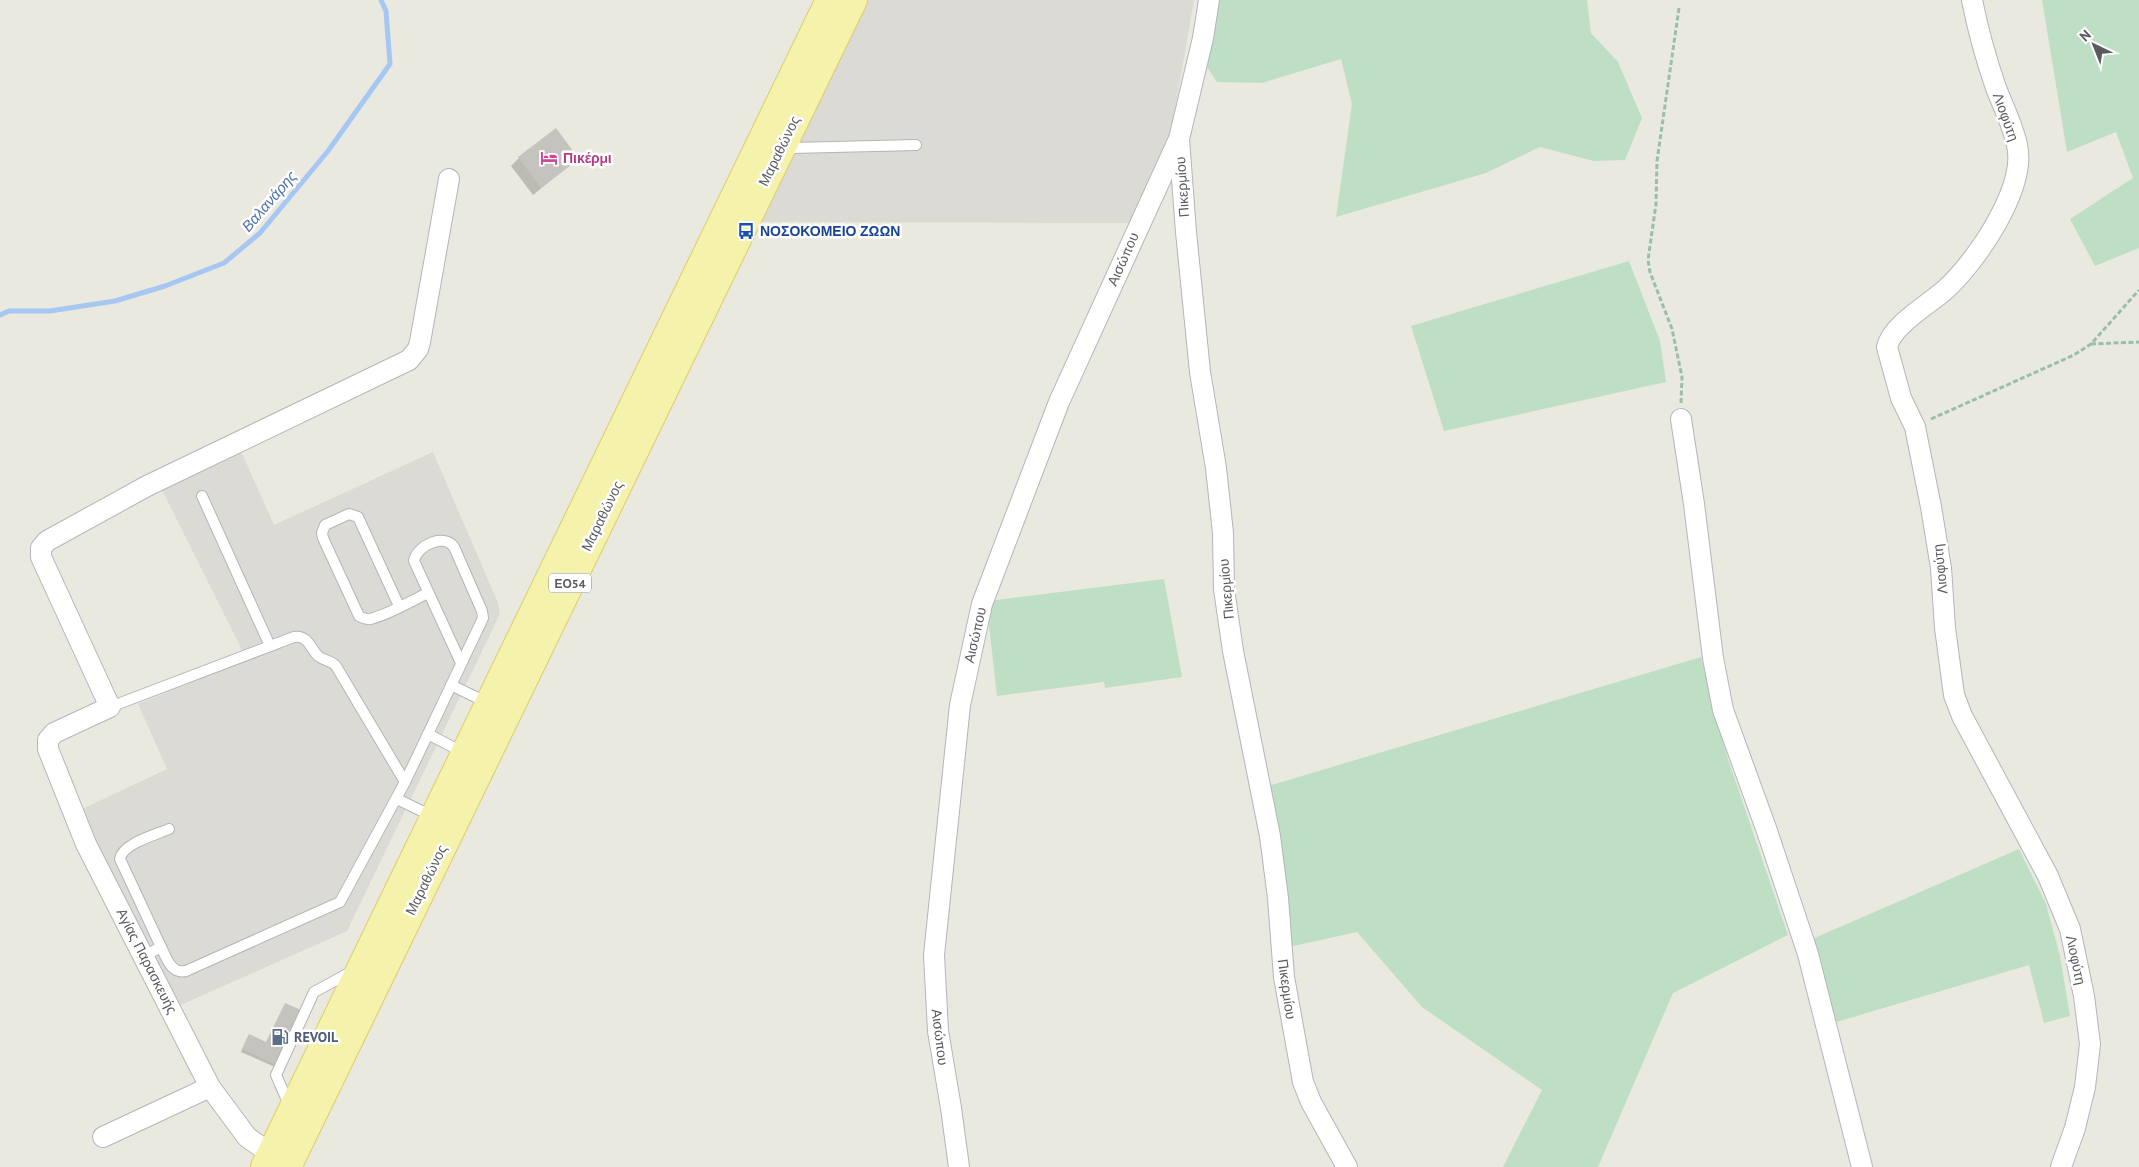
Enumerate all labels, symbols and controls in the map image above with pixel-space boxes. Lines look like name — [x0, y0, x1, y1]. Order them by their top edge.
north arrow — [2069, 20, 2119, 70]
text: N — [2076, 26, 2095, 45]
street label: Λιοφύτη — [1989, 90, 2023, 144]
street label: Μαραθώνος — [754, 113, 804, 189]
hotel icon: Πικέρμι — [539, 148, 559, 168]
place label: Πικέρμι — [563, 149, 612, 167]
street label: Πικερμίου — [1171, 156, 1193, 218]
water label: Βαλανάρης — [237, 166, 301, 235]
bus stop icon: ΝΟΣΟΚΟΜΕΙΟ ΖΩΩΝ — [736, 221, 756, 241]
place label: ΝΟΣΟΚΟΜΕΙΟ ΖΩΩΝ — [760, 222, 900, 240]
street label: Αισώπου — [1103, 229, 1143, 289]
street label: Μαραθώνος — [577, 478, 627, 554]
street label: Λιοφύτη — [1928, 543, 1952, 595]
street label: Πικερμίου — [1214, 558, 1238, 620]
road number: ΕΟ54 — [549, 574, 591, 592]
street label: Αισώπου — [960, 605, 990, 665]
street label: Μαραθώνος — [401, 842, 451, 918]
street label: Αγίας Παρασκευής — [113, 905, 181, 1017]
street label: Λιοφύτη — [2062, 934, 2090, 986]
street label: Πικερμίου — [1274, 958, 1300, 1020]
street label: Αισώπου — [928, 1008, 952, 1066]
fuel station icon: REVOIL — [270, 1027, 290, 1047]
place label: REVOIL — [294, 1028, 339, 1046]

